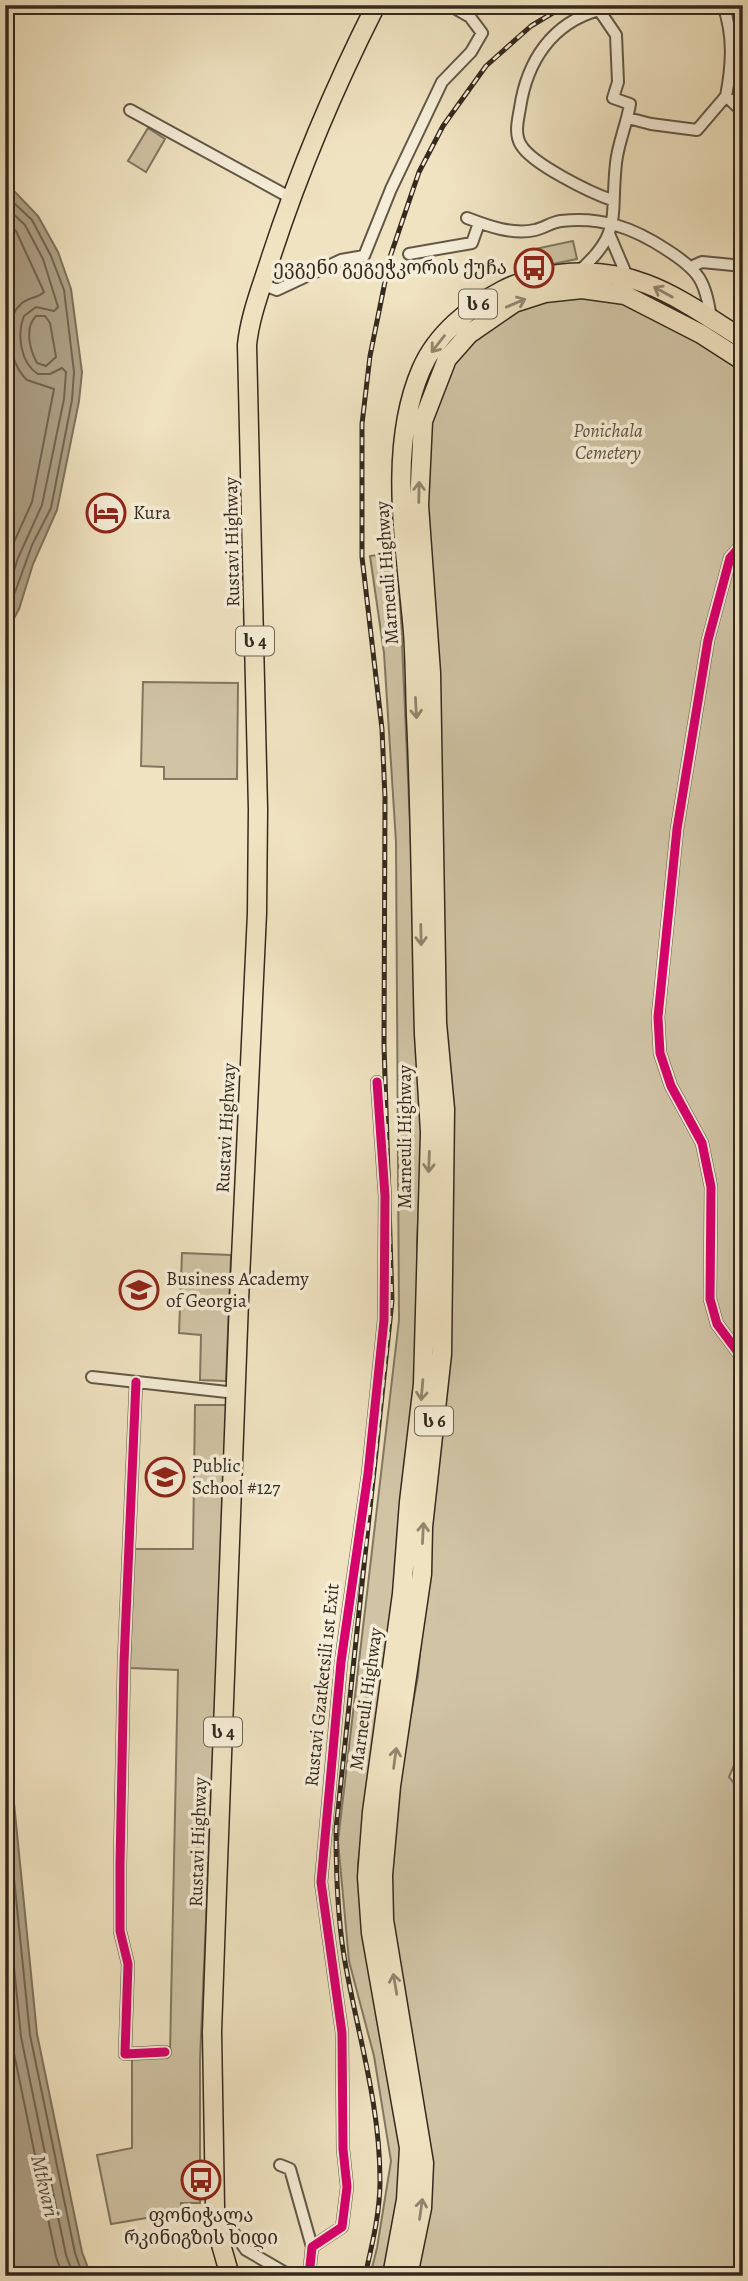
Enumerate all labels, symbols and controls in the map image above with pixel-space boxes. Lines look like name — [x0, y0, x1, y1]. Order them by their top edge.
bus stop icon: ევგენი გეგეჭკორის ქუჩა — [513, 247, 555, 289]
place label: ევგენი გეგეჭკორის ქუჩა — [273, 255, 507, 281]
one-way arrow — [653, 284, 674, 298]
road number: ს 6 — [459, 290, 497, 318]
one-way arrow — [505, 296, 526, 309]
one-way arrow — [430, 334, 445, 352]
park label: Ponichala Cemetery — [573, 418, 643, 466]
street label: Rustavi Highway — [218, 476, 246, 607]
one-way arrow — [412, 480, 426, 503]
hotel icon: Kura — [85, 492, 127, 534]
place label: Kura — [133, 500, 171, 526]
street label: Marneuli Highway — [369, 500, 405, 646]
road number: ს 4 — [236, 626, 274, 656]
one-way arrow — [409, 696, 422, 719]
one-way arrow — [415, 924, 428, 947]
street label: Rustavi Highway — [210, 1062, 242, 1194]
street label: Marneuli Highway — [392, 1065, 418, 1209]
one-way arrow — [423, 1151, 436, 1174]
place label: Business Academy of Georgia — [166, 1266, 309, 1314]
school or university icon: Business Academy of Georgia — [118, 1269, 160, 1311]
one-way arrow — [416, 1378, 429, 1400]
road number: ს 6 — [415, 1406, 453, 1436]
place label: Public School #127 — [192, 1453, 280, 1501]
school or university icon: Public School #127 — [144, 1456, 186, 1498]
one-way arrow — [417, 1521, 430, 1544]
street label: Rustavi Gzatketsili 1st Exit — [298, 1582, 346, 1788]
street label: Marneuli Highway — [343, 1625, 389, 1772]
road number: ს 4 — [204, 1717, 242, 1746]
one-way arrow — [389, 1747, 402, 1770]
street label: Rustavi Highway — [183, 1776, 213, 1907]
one-way arrow — [387, 1973, 401, 1996]
water label: Mtkvari — [24, 2152, 66, 2220]
bus stop icon: ფონიჭალა რკინიგზის ხიდი — [180, 2159, 222, 2201]
one-way arrow — [414, 2198, 427, 2221]
place label: ფონიჭალა რკინიგზის ხიდი — [124, 2203, 278, 2251]

